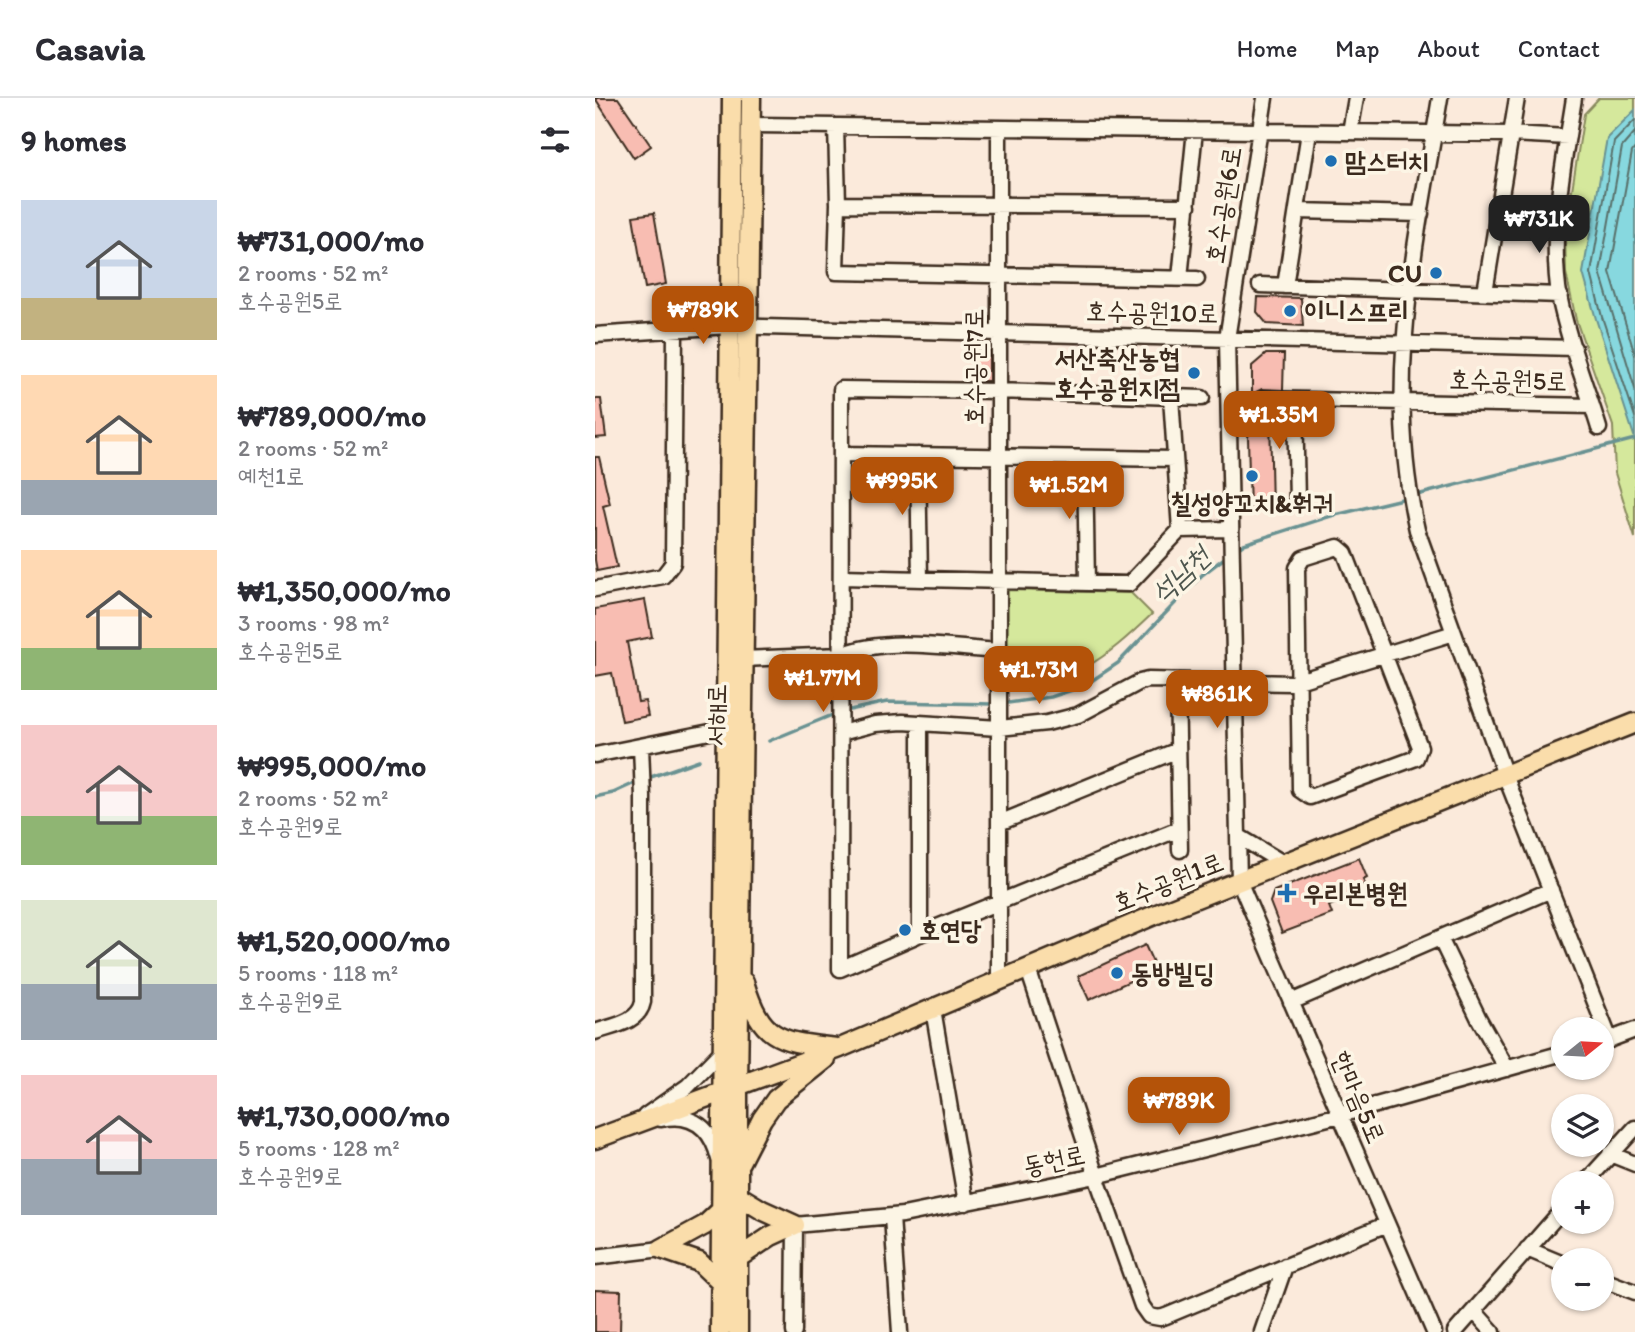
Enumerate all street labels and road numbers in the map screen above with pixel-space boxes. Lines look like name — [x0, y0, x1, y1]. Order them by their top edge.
street label: 호수공원6로 — [1198, 144, 1248, 266]
street label: 호수공원10로 — [1085, 295, 1219, 329]
street label: 호수공원7로 — [958, 308, 990, 426]
street label: 호수공원5로 — [1449, 363, 1567, 397]
street label: 서해로 — [699, 683, 733, 747]
street label: 호수공원1로 — [1108, 845, 1228, 919]
street label: 한마음5로 — [1325, 1046, 1393, 1148]
street label: 동헌로 — [1020, 1138, 1088, 1182]

